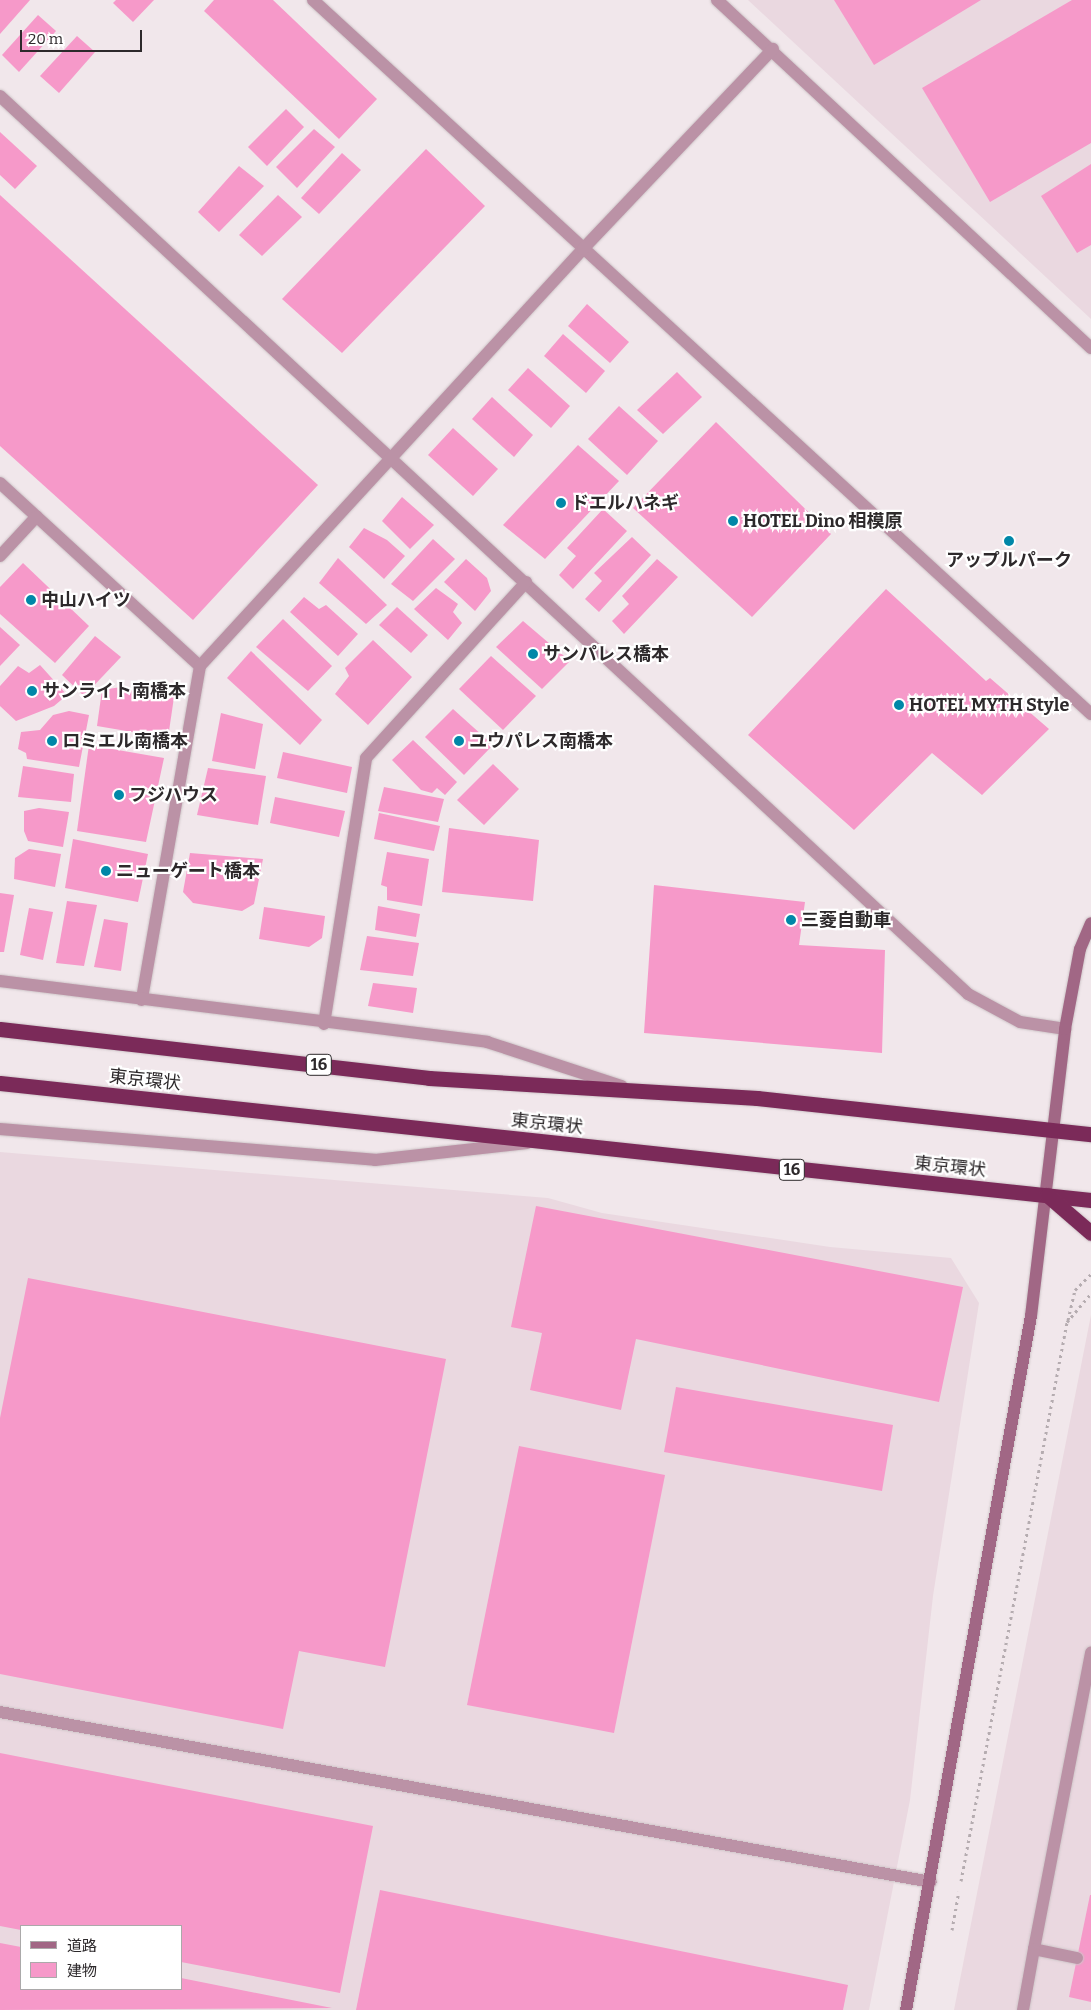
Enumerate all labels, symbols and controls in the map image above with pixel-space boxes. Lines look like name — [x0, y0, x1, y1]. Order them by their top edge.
scale bar — [22, 20, 145, 52]
text: 20 m — [28, 30, 63, 48]
place label: ドエルハネギ — [571, 492, 679, 514]
marker: ドエルハネギ — [555, 497, 567, 509]
place label: HOTEL Dino 相模原 — [743, 510, 902, 532]
marker: HOTEL Dino 相模原 — [727, 515, 739, 527]
marker: アップルパーク — [1003, 535, 1015, 547]
place label: アップルパーク — [946, 549, 1072, 571]
place label: 中山ハイツ — [41, 589, 131, 611]
marker: 中山ハイツ — [25, 594, 37, 606]
place label: サンパレス橋本 — [543, 643, 669, 665]
marker: サンパレス橋本 — [527, 648, 539, 660]
place label: サンライト南橋本 — [42, 680, 186, 702]
marker: サンライト南橋本 — [26, 685, 38, 697]
place label: HOTEL MYTH Style — [909, 694, 1069, 716]
marker: HOTEL MYTH Style — [893, 699, 905, 711]
place label: ロミエル南橋本 — [62, 730, 188, 752]
place label: ユウパレス南橋本 — [469, 730, 613, 752]
marker: ロミエル南橋本 — [46, 735, 58, 747]
marker: ユウパレス南橋本 — [453, 735, 465, 747]
place label: フジハウス — [129, 784, 219, 806]
marker: フジハウス — [113, 789, 125, 801]
place label: ニューゲート橋本 — [116, 860, 260, 882]
marker: ニューゲート橋本 — [100, 865, 112, 877]
place label: 三菱自動車 — [801, 909, 891, 931]
marker: 三菱自動車 — [785, 914, 797, 926]
road number: 16 — [305, 1052, 333, 1078]
street label: 東京環状 — [108, 1065, 182, 1095]
street label: 東京環状 — [510, 1109, 584, 1139]
street label: 東京環状 — [913, 1152, 987, 1182]
road number: 16 — [778, 1156, 806, 1184]
legend — [20, 1925, 182, 1990]
text: 道路 — [67, 1937, 97, 1955]
text: 建物 — [67, 1962, 97, 1980]

